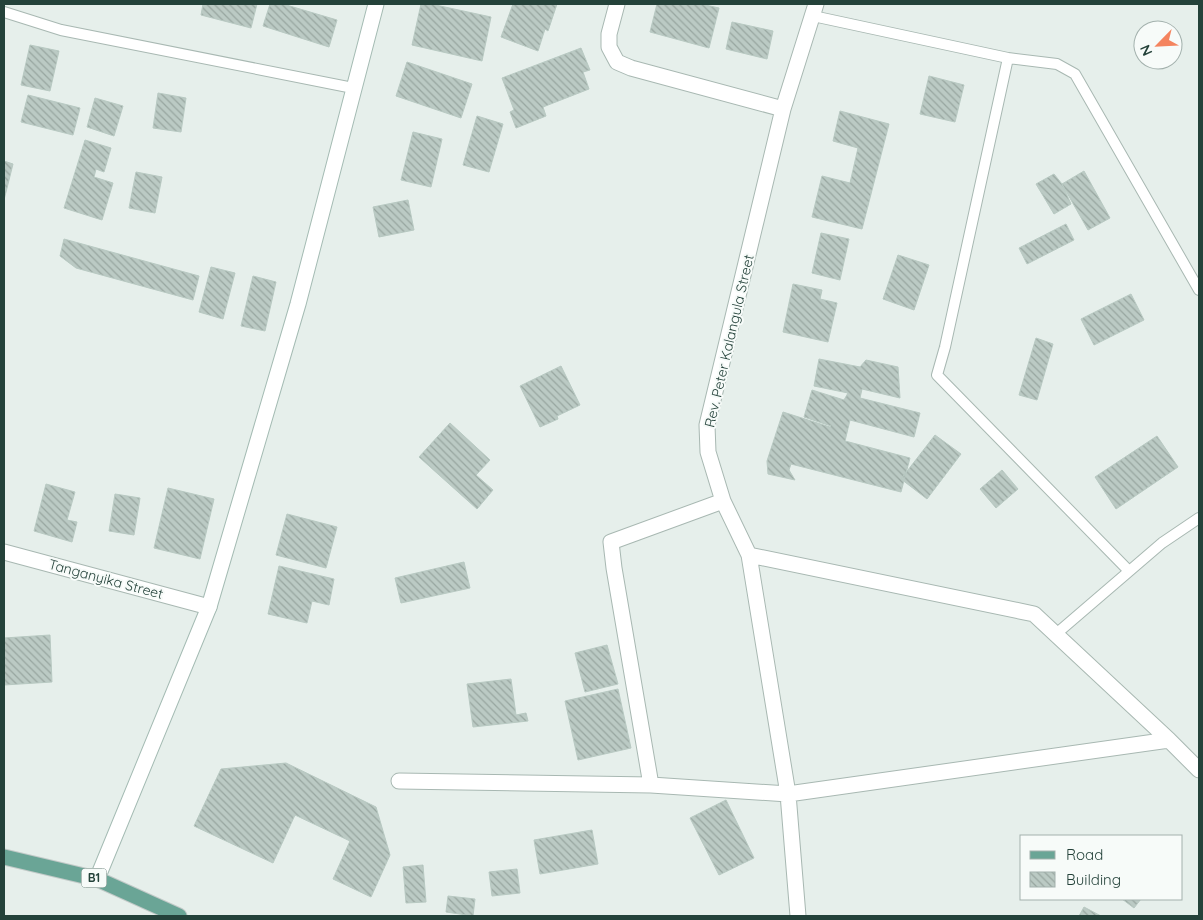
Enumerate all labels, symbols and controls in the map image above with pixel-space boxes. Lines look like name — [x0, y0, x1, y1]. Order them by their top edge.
north arrow — [1133, 20, 1183, 70]
text: N — [1136, 42, 1156, 59]
street label: Rev. Peter Kalangula Street — [700, 253, 758, 429]
street label: Tanganyika Street — [47, 555, 165, 603]
legend — [1020, 835, 1183, 900]
text: Road — [1066, 845, 1103, 864]
road number: B1 — [82, 868, 106, 888]
text: Building — [1066, 870, 1121, 889]

